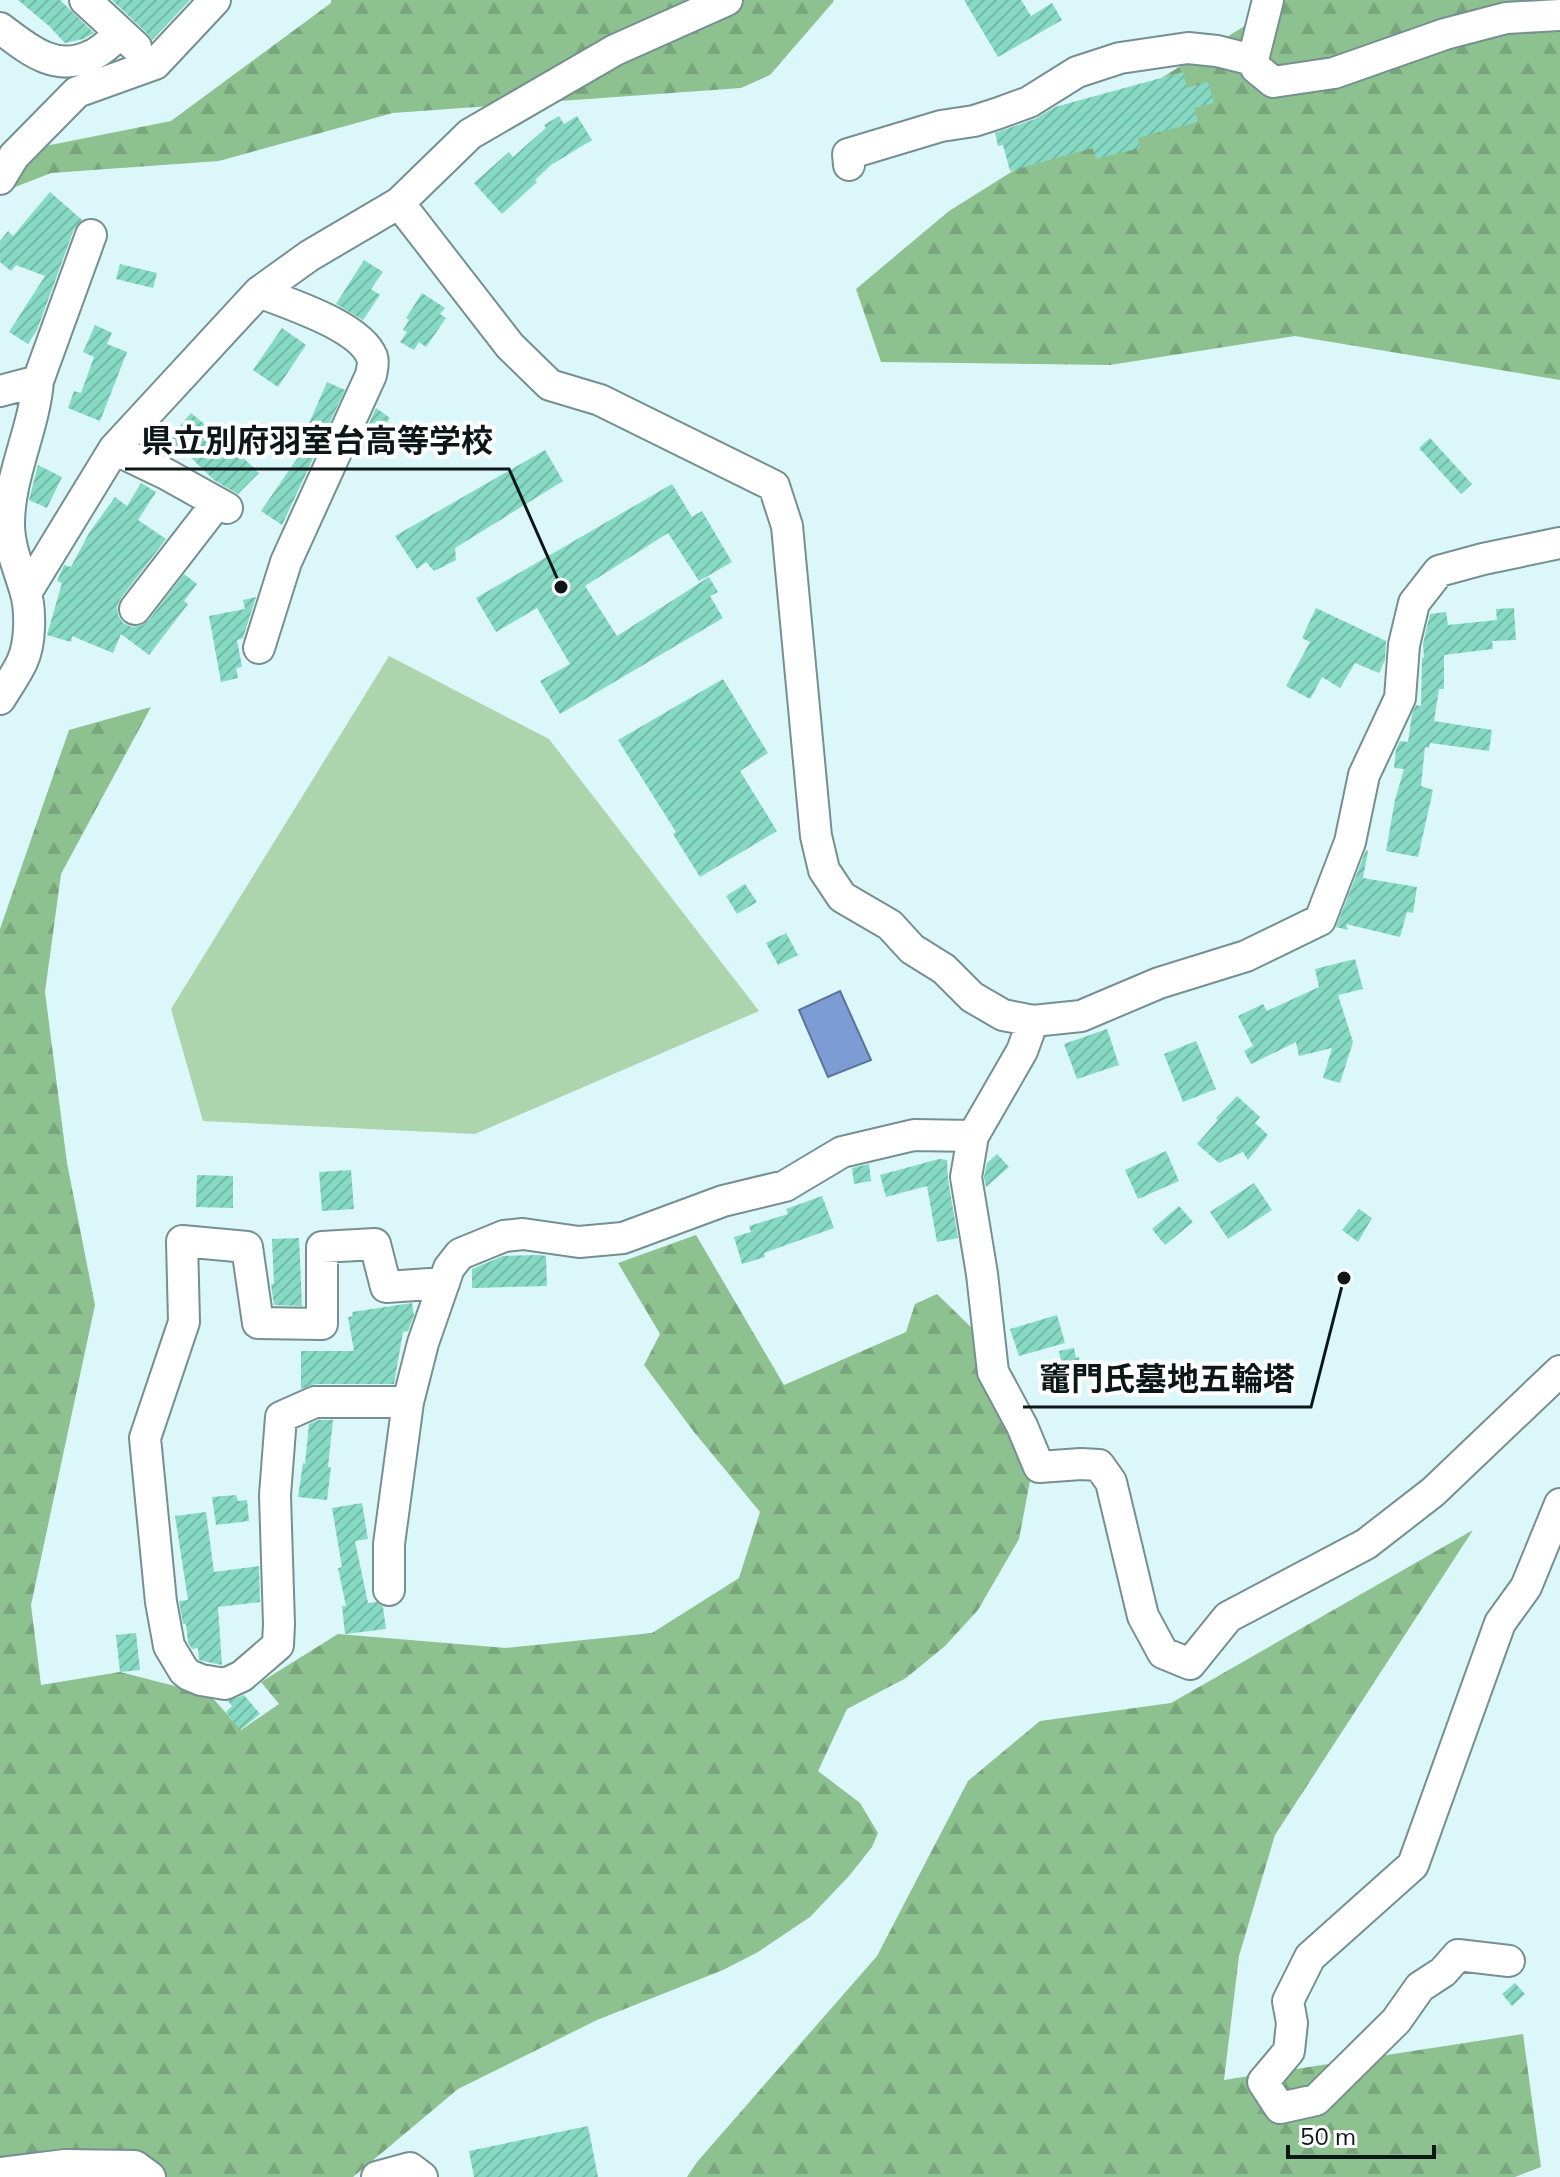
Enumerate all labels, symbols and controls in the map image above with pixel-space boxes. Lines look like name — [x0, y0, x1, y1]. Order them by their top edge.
callout: 県立別府羽室台高等学校 — [125, 413, 509, 469]
text: 県立別府羽室台高等学校 — [141, 420, 493, 460]
callout: 竈門氏墓地五輪塔 — [1023, 1351, 1311, 1407]
text: 竈門氏墓地五輪塔 — [1039, 1358, 1295, 1398]
scale bar — [1288, 2109, 1434, 2159]
text: 50 m — [1300, 2121, 1356, 2151]

